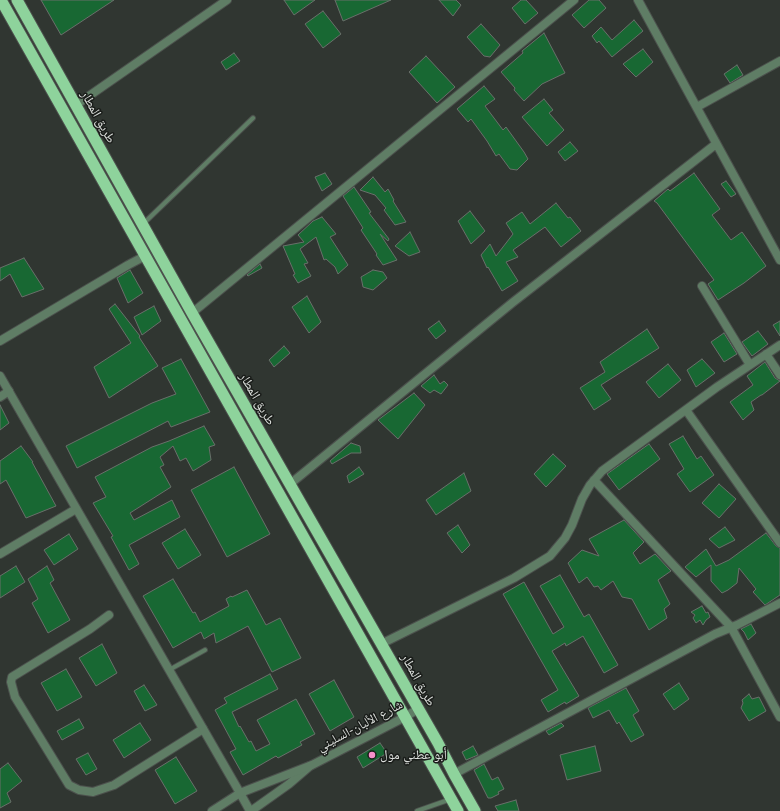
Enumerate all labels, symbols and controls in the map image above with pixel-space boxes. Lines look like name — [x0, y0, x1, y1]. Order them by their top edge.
street label: طريق المطار — [77, 88, 119, 146]
street label: طريق المطار — [236, 370, 278, 428]
street label: طريق المطار — [397, 651, 439, 709]
street label: شارع الألبان-السليني — [315, 697, 405, 755]
place label: أبو عطني مول — [380, 747, 447, 763]
marker: أبو عطني مول — [367, 750, 377, 760]

